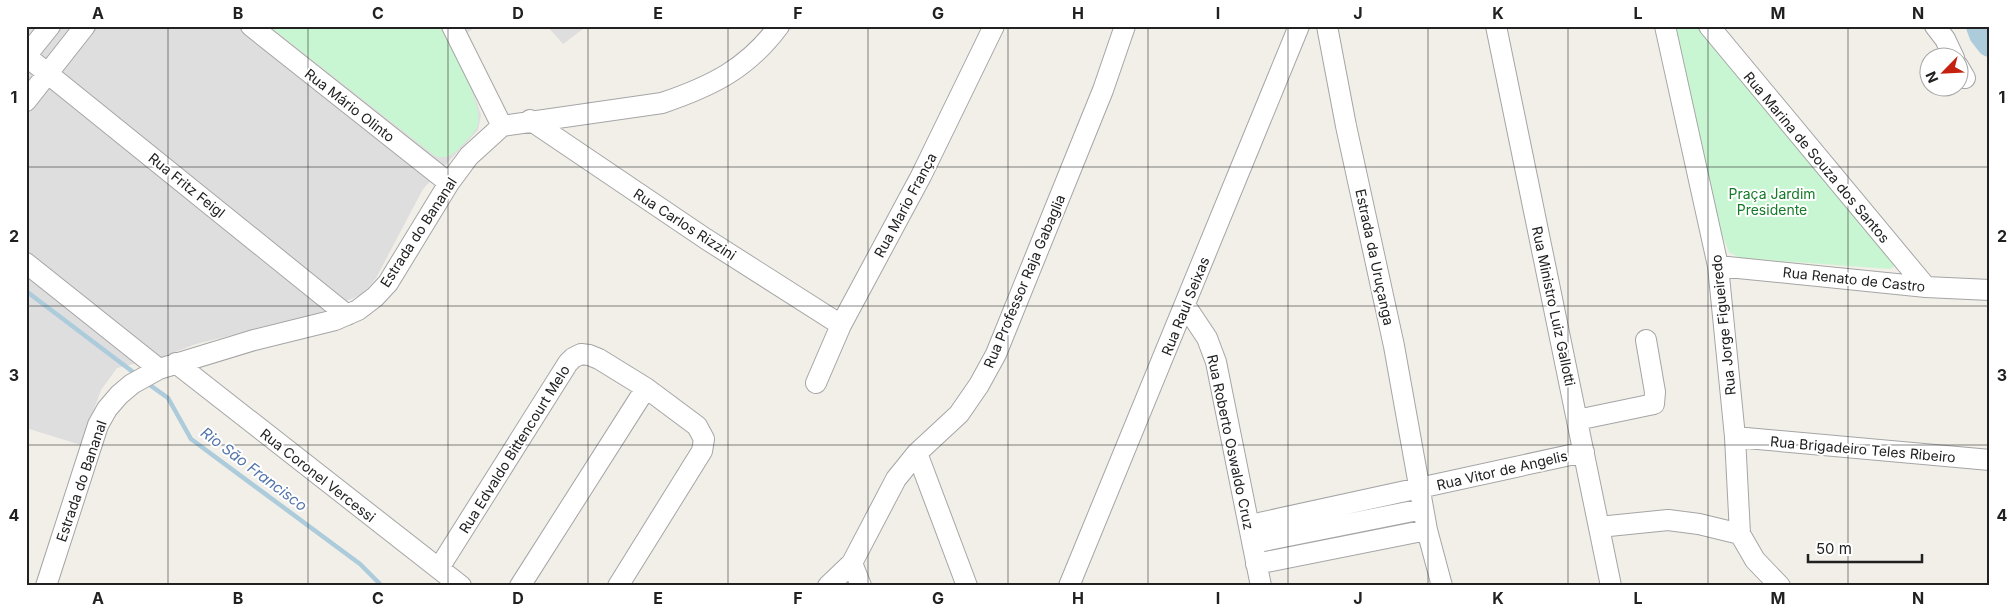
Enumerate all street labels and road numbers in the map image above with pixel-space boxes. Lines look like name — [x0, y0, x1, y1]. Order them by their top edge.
street label: Rua Mário Olinto — [302, 65, 398, 145]
street label: Rua Marina de Souza dos Santos — [1740, 68, 1894, 246]
street label: Rua Fritz Feigl — [145, 149, 229, 221]
street label: Rua Mario França — [870, 150, 940, 260]
street label: Estrada do Bananal — [376, 174, 460, 290]
street label: Rua Carlos Rizzini — [631, 185, 739, 263]
street label: Estrada da Uruçanga — [1352, 187, 1398, 327]
street label: Rua Professor Raja Gabaglia — [980, 192, 1068, 370]
street label: Rua Ministro Luiz Gallotti — [1529, 224, 1579, 388]
street label: Rua Raul Seixas — [1157, 254, 1213, 358]
street label: Rua Jorge Figueiredo — [1707, 254, 1739, 396]
street label: Rua Renato de Castro — [1782, 263, 1926, 295]
street label: Rua Roberto Oswaldo Cruz — [1204, 353, 1258, 531]
street label: Rua Edvaldo Bittencourt Melo — [455, 362, 573, 536]
street label: Estrada do Bananal — [52, 418, 110, 544]
street label: Rua Coronel Vercessi — [257, 425, 379, 525]
street label: Rua Brigadeiro Teles Ribeiro — [1770, 432, 1956, 466]
street label: Rua Vitor de Angelis — [1435, 447, 1569, 493]

